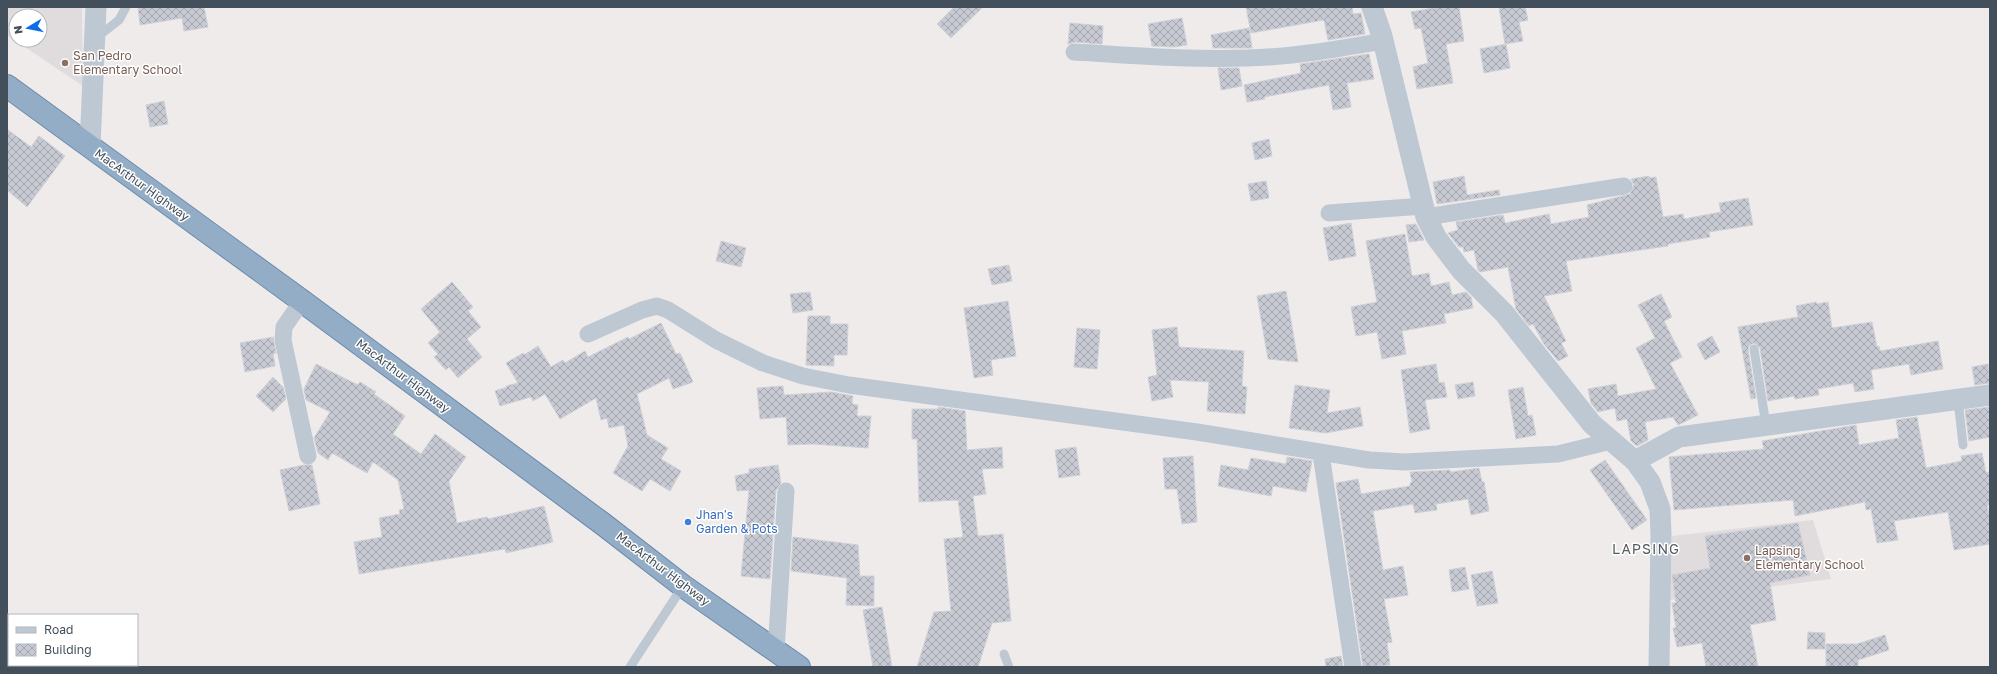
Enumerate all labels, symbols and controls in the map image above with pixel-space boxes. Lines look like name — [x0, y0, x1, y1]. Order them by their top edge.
north arrow — [8, 8, 48, 48]
text: N — [11, 25, 25, 35]
place label: San Pedro Elementary School — [73, 48, 182, 77]
marker: San Pedro Elementary School — [60, 58, 70, 68]
street label: MacArthur Highway — [92, 145, 193, 224]
street label: MacArthur Highway — [353, 335, 453, 416]
place label: Jhan's Garden & Pots — [696, 507, 778, 536]
marker: Jhan's Garden & Pots — [683, 517, 693, 527]
street label: MacArthur Highway — [613, 528, 713, 609]
district label: LAPSING — [1612, 540, 1680, 557]
place label: Lapsing Elementary School — [1755, 543, 1864, 572]
marker: Lapsing Elementary School — [1742, 553, 1752, 563]
legend — [8, 614, 138, 666]
text: Road — [44, 622, 73, 637]
text: Building — [44, 642, 92, 657]

